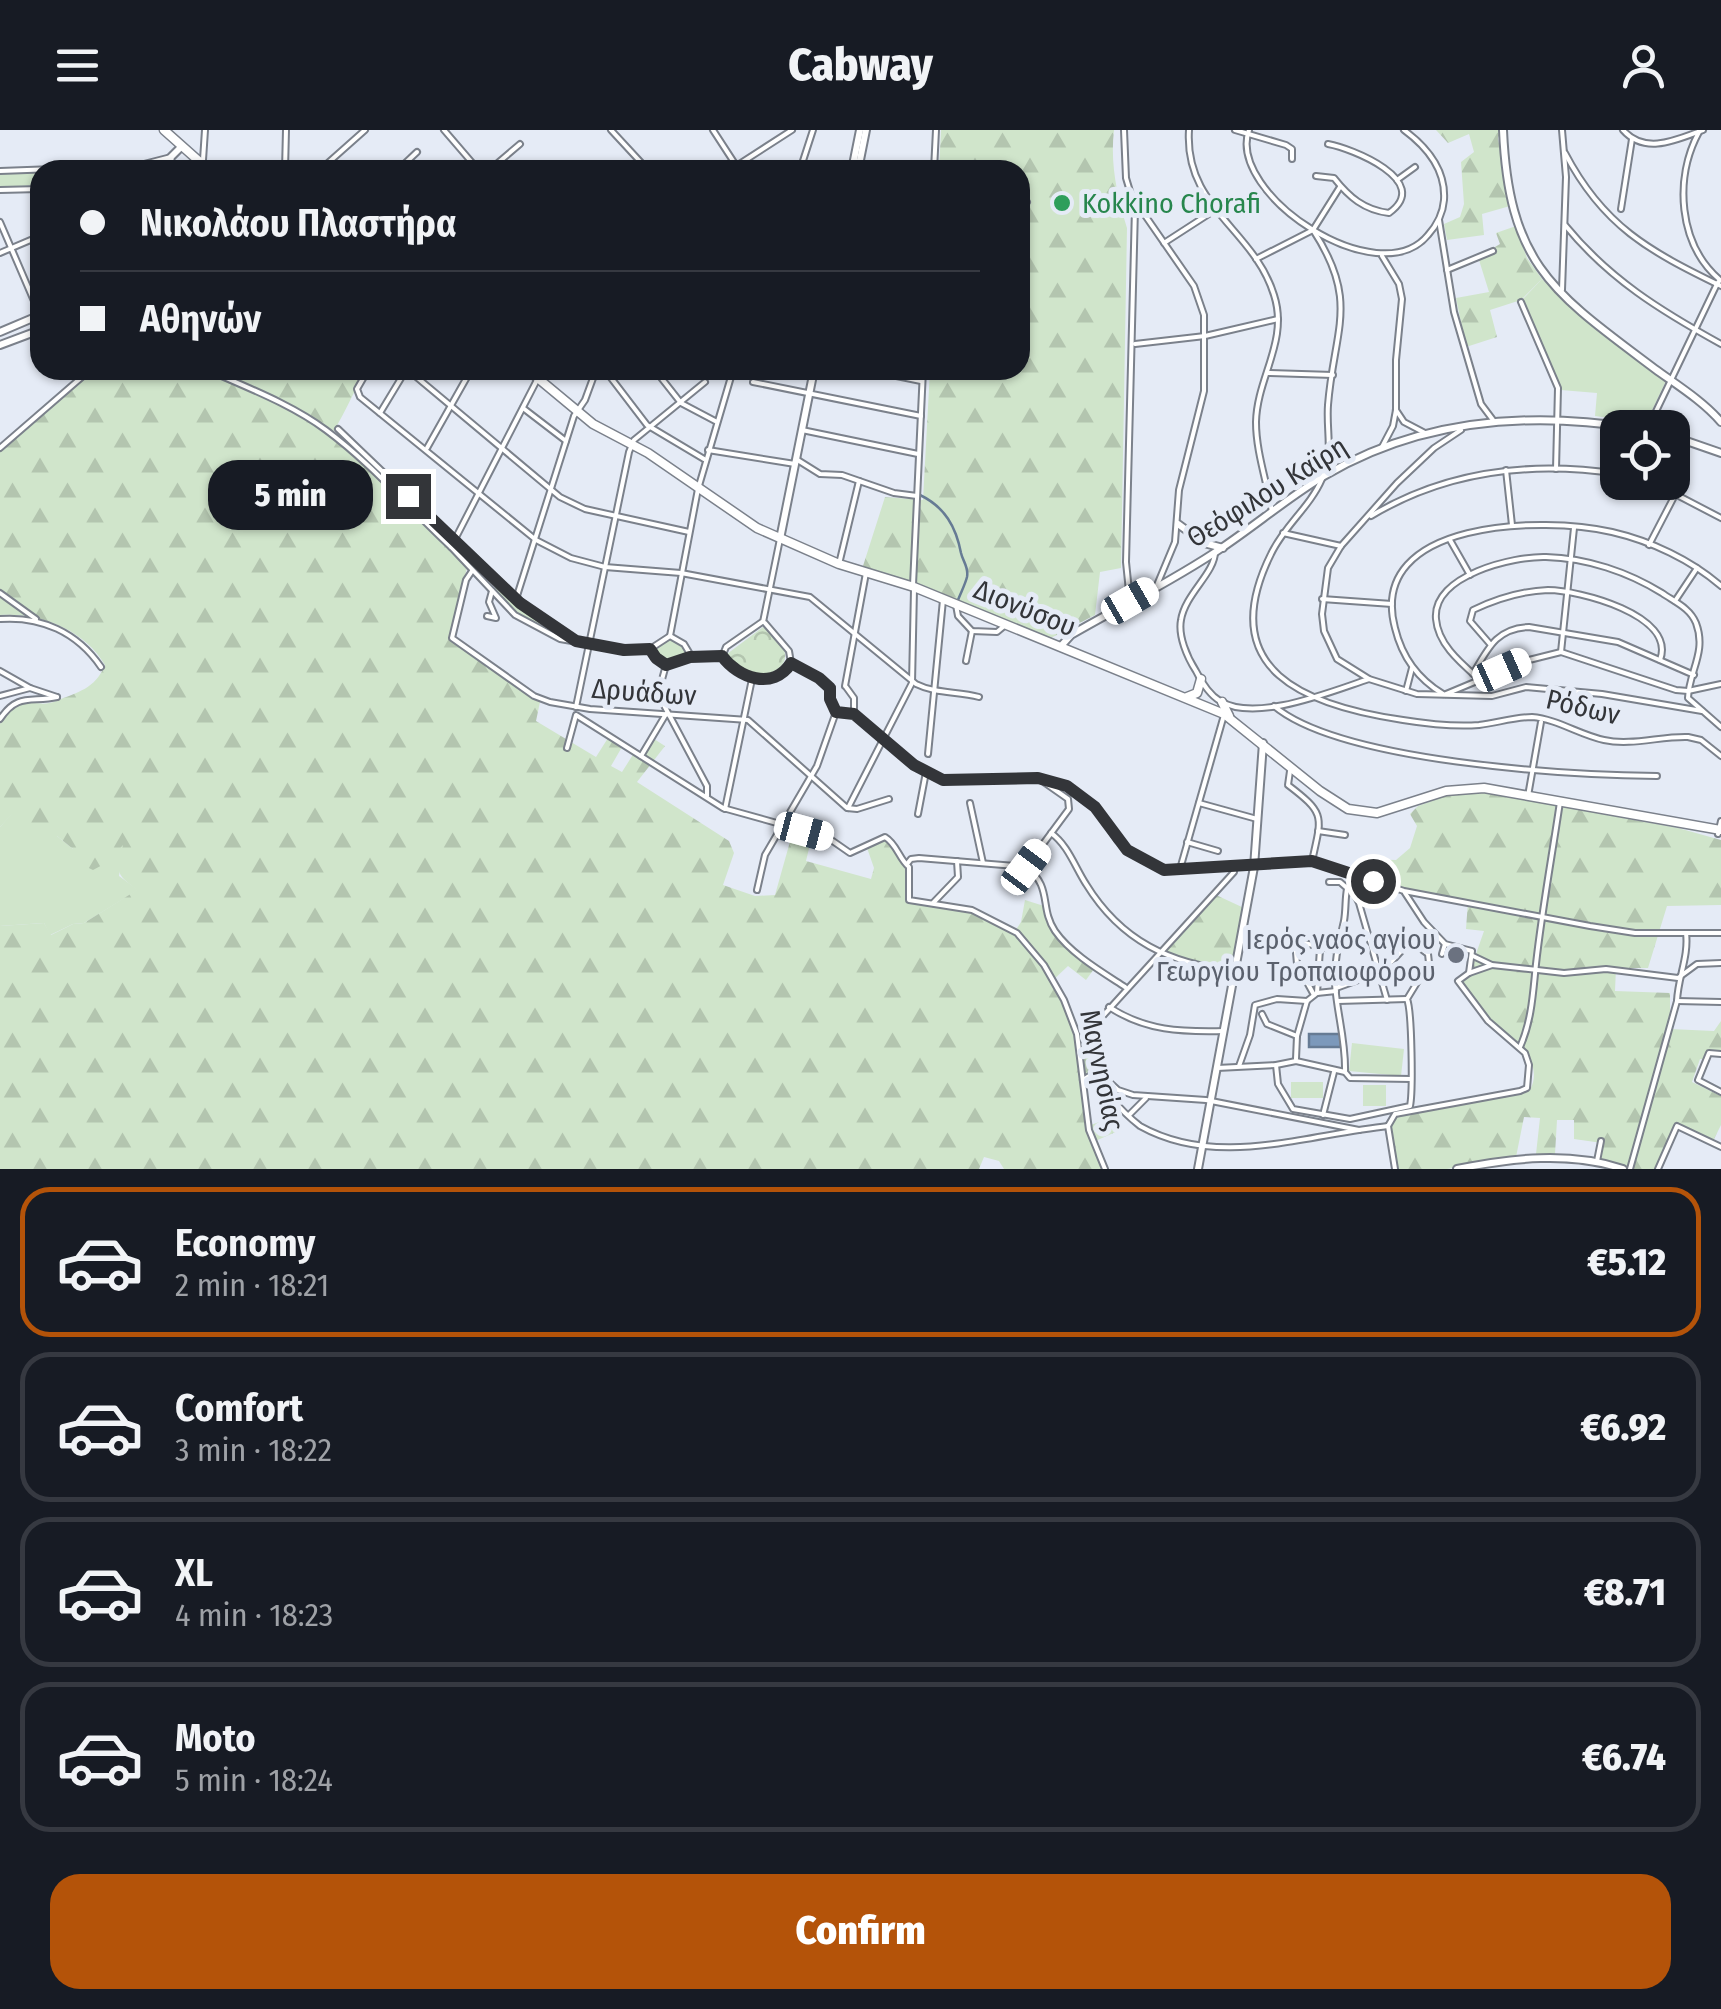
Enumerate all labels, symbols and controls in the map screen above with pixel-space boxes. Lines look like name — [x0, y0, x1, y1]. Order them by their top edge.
icon: menu — [50, 38, 105, 93]
text: Cabway — [788, 38, 933, 92]
icon: person — [1616, 38, 1671, 93]
place label: Kokkino Chorafi — [1082, 187, 1261, 220]
marker: Kokkino Chorafi — [1051, 192, 1073, 214]
text: Νικολάου Πλαστήρα — [140, 200, 457, 246]
text: Αθηνών — [140, 296, 261, 342]
map controls — [1600, 410, 1690, 500]
button: locate — [1600, 410, 1690, 500]
street label: Θεόφιλου Καϊρη — [1181, 430, 1353, 554]
callout: 5 min — [208, 461, 373, 531]
route end — [386, 474, 431, 519]
text: 5 min — [255, 476, 326, 514]
street label: Διονύσου — [969, 573, 1081, 643]
car — [1097, 573, 1163, 629]
car — [1468, 644, 1536, 696]
street label: Δρυάδων — [590, 672, 698, 712]
street label: Ρόδων — [1543, 683, 1623, 731]
car — [771, 809, 837, 853]
car — [996, 834, 1056, 900]
route start — [1351, 859, 1396, 904]
place label: Ιερός ναός αγίου Γεωργίου Τροπαιοφόρου — [1156, 923, 1436, 988]
marker: Ιερός ναός αγίου Γεωργίου Τροπαιοφόρου — [1445, 944, 1467, 966]
street label: Μαγνησίας — [1073, 1007, 1131, 1134]
icon: car — [55, 1217, 145, 1307]
text: Economy — [175, 1220, 315, 1266]
text: €5.12 — [1587, 1239, 1666, 1285]
text: 2 min · 18:21 — [175, 1266, 329, 1304]
icon: car — [55, 1382, 145, 1472]
text: Comfort — [175, 1385, 303, 1431]
text: €6.92 — [1581, 1404, 1666, 1450]
text: 3 min · 18:22 — [175, 1431, 332, 1469]
icon: car — [55, 1547, 145, 1637]
text: XL — [175, 1550, 213, 1596]
text: €8.71 — [1584, 1569, 1666, 1615]
text: 4 min · 18:23 — [175, 1596, 333, 1634]
icon: car — [55, 1712, 145, 1802]
text: Moto — [175, 1715, 256, 1761]
text: €6.74 — [1582, 1734, 1666, 1780]
text: 5 min · 18:24 — [175, 1761, 333, 1799]
button: Confirm — [50, 1874, 1671, 1989]

